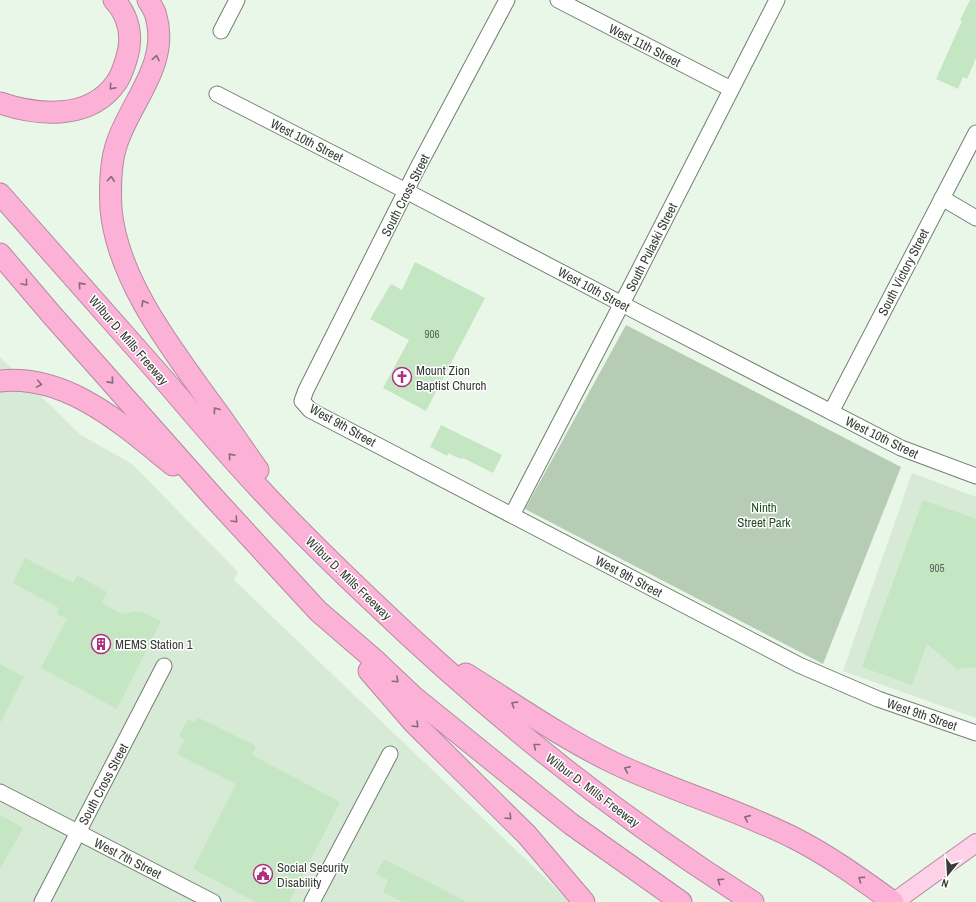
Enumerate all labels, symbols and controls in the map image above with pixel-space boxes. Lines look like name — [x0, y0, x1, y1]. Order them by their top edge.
street label: West 11th Street — [606, 20, 684, 71]
one-way arrow — [151, 55, 159, 61]
one-way arrow — [110, 82, 117, 90]
street label: West 10th Street — [268, 115, 346, 166]
street label: South Cross Street — [377, 151, 433, 239]
one-way arrow — [107, 176, 116, 182]
street label: South Pulaski Street — [622, 200, 681, 294]
street label: South Victory Street — [874, 226, 933, 319]
street label: West 10th Street — [555, 263, 633, 316]
one-way arrow — [21, 279, 28, 286]
one-way arrow — [78, 282, 85, 290]
street label: Wilbur D. Mills Freeway — [85, 292, 173, 389]
one-way arrow — [141, 300, 148, 307]
house number: 906 — [424, 327, 440, 341]
place label: Mount Zion Baptist Church — [416, 362, 487, 394]
church icon: Mount Zion Baptist Church — [391, 366, 413, 388]
one-way arrow — [107, 376, 114, 384]
one-way arrow — [36, 379, 42, 387]
street label: West 9th Street — [307, 400, 379, 451]
one-way arrow — [214, 408, 221, 415]
street label: West 10th Street — [842, 412, 921, 462]
one-way arrow — [229, 454, 236, 461]
park label: Ninth Street Park — [737, 499, 791, 531]
one-way arrow — [230, 515, 238, 523]
street label: Wilbur D. Mills Freeway — [302, 533, 396, 624]
street label: West 9th Street — [592, 552, 665, 601]
house number: 905 — [929, 561, 945, 575]
building icon: MEMS Station 1 — [90, 633, 112, 655]
place label: MEMS Station 1 — [115, 636, 193, 653]
one-way arrow — [392, 676, 399, 683]
street label: West 9th Street — [884, 695, 959, 734]
one-way arrow — [511, 702, 518, 709]
one-way arrow — [412, 720, 419, 728]
street label: South Cross Street — [75, 740, 132, 828]
one-way arrow — [534, 744, 541, 751]
street label: Wilbur D. Mills Freeway — [542, 750, 644, 832]
one-way arrow — [623, 766, 631, 774]
one-way arrow — [504, 812, 512, 820]
one-way arrow — [744, 814, 751, 822]
street label: West 7th Street — [91, 834, 164, 883]
north arrow — [928, 854, 968, 894]
place label: Social Security Disability — [277, 859, 349, 891]
public building icon: Social Security Disability — [252, 863, 274, 885]
one-way arrow — [858, 876, 865, 884]
text: N — [940, 876, 950, 891]
one-way arrow — [717, 878, 724, 886]

